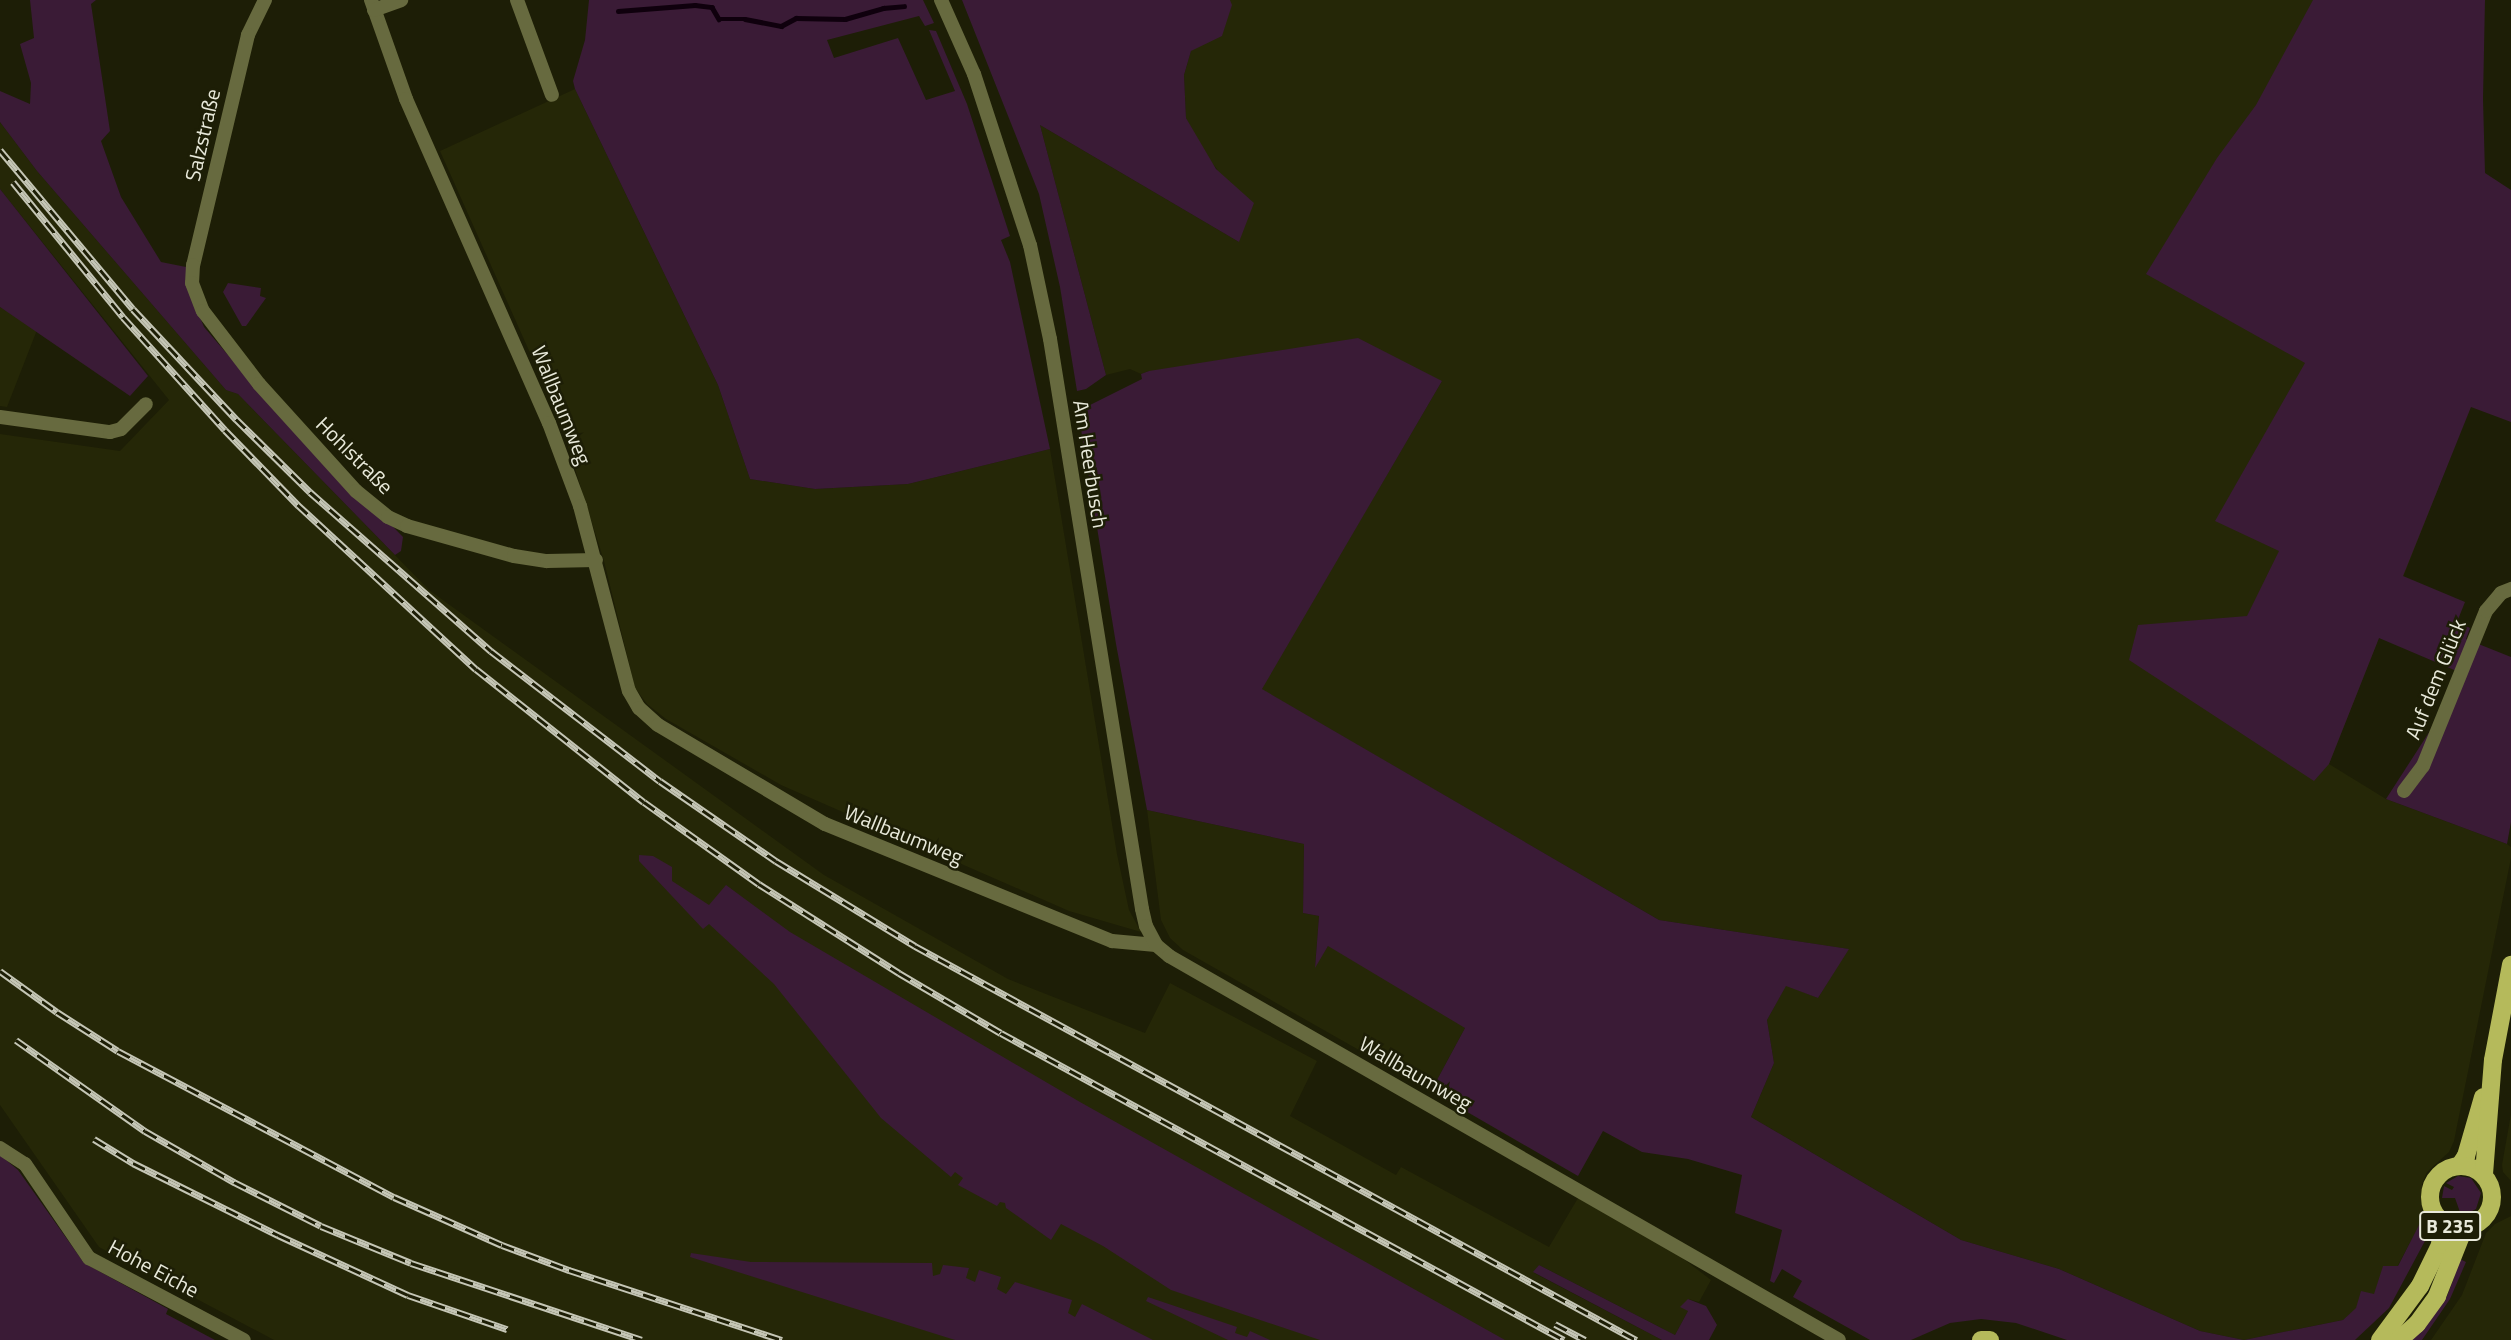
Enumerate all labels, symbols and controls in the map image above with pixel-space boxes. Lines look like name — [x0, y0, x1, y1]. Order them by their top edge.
street label: Salzstraße — [179, 86, 225, 184]
street label: Wallbaumweg — [527, 342, 597, 468]
street label: Am Heerbusch — [1068, 398, 1114, 530]
street label: Hohlstraße — [311, 411, 399, 499]
street label: Auf dem Glück — [2399, 615, 2471, 743]
street label: Wallbaumweg — [841, 799, 967, 869]
street label: Wallbaumweg — [1355, 1031, 1477, 1115]
road number: B 235 — [2418, 1210, 2482, 1242]
street label: Hohe Eiche — [104, 1234, 204, 1302]

